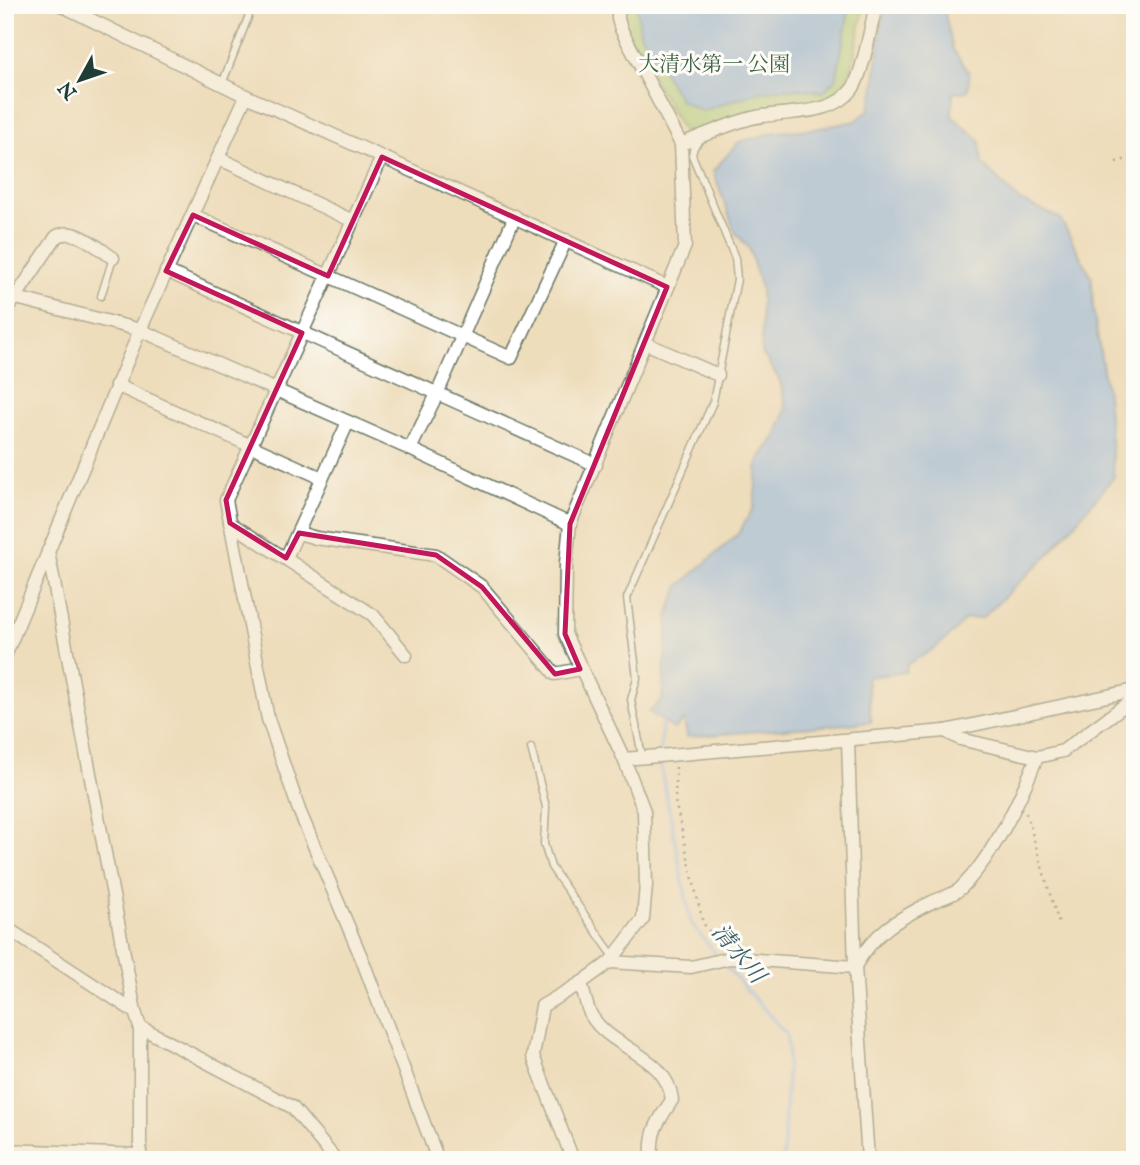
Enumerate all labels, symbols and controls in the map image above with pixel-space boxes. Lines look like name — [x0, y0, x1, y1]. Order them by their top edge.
north arrow — [46, 46, 116, 116]
park label: 大清水第一 公園 — [638, 52, 790, 79]
text: N — [54, 75, 84, 104]
water label: 清水川 — [705, 918, 773, 992]

